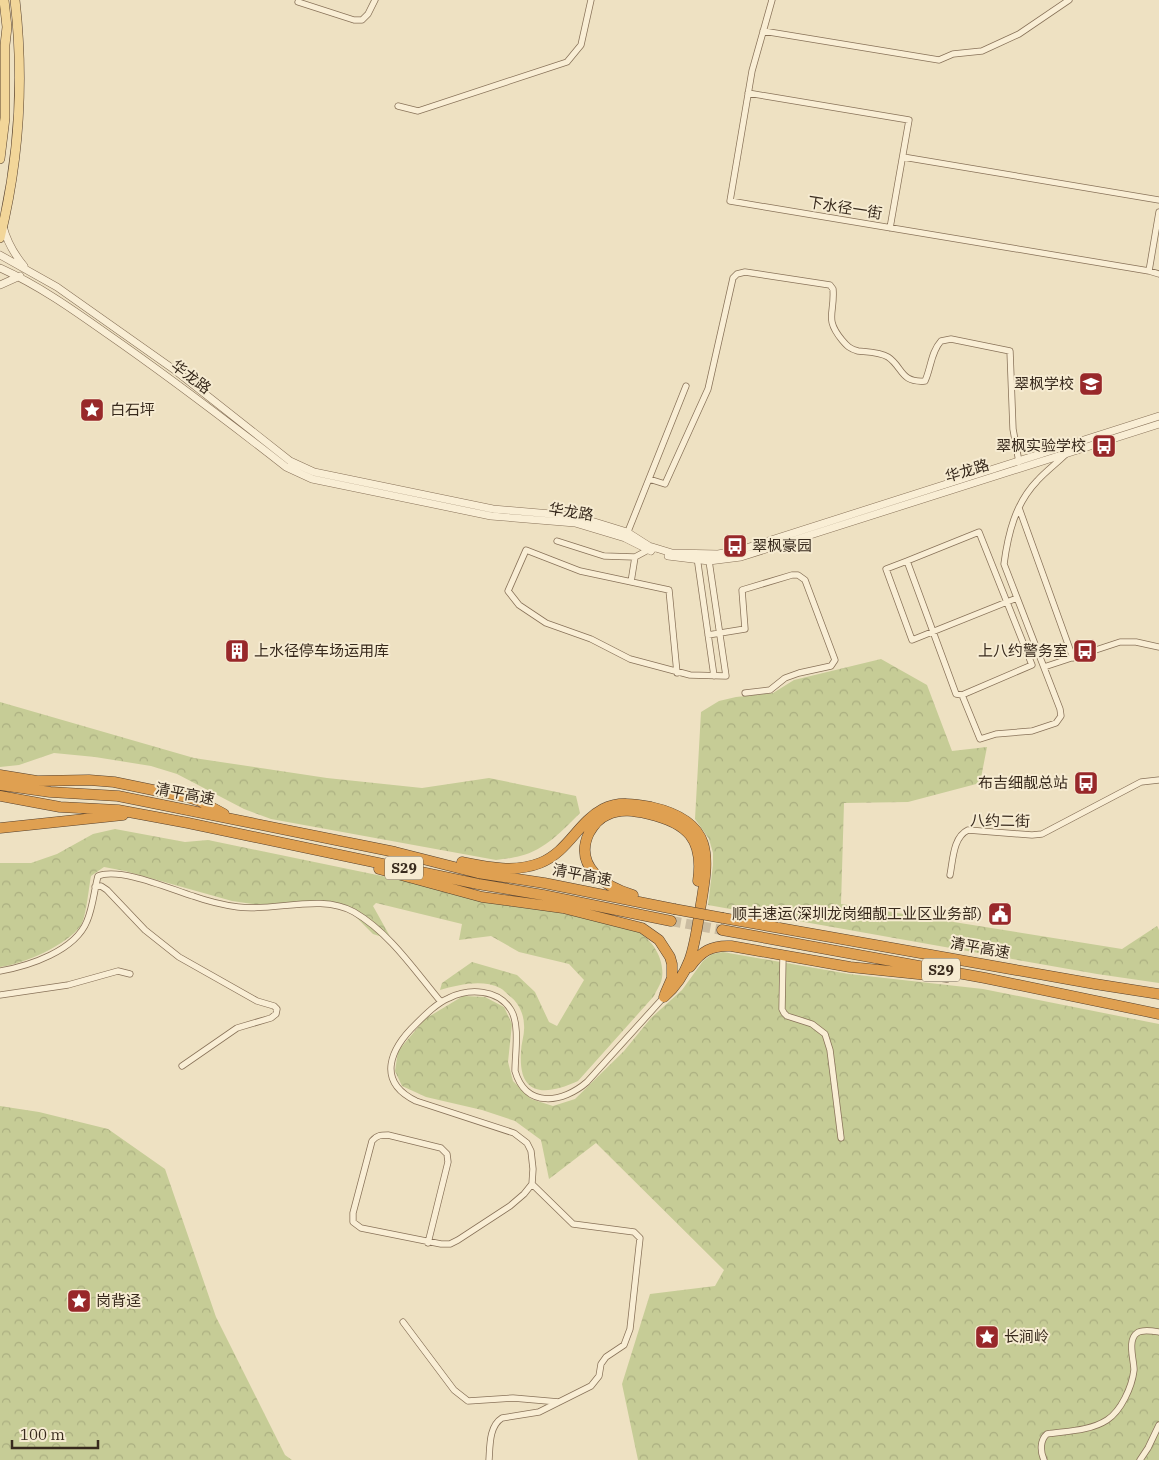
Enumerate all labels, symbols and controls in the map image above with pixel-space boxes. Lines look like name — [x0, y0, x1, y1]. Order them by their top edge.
street label: 下水径一街 — [807, 192, 884, 223]
street label: 华龙路 — [168, 355, 215, 398]
school or university icon: 翠枫学校 — [1078, 371, 1104, 397]
place label: 翠枫学校 — [1014, 374, 1074, 393]
place icon: 白石坪 — [79, 397, 105, 423]
place label: 白石坪 — [110, 400, 155, 419]
bus stop icon: 翠枫实验学校 — [1091, 433, 1117, 459]
place label: 翠枫实验学校 — [996, 436, 1086, 455]
street label: 华龙路 — [943, 455, 991, 486]
street label: 华龙路 — [547, 499, 595, 524]
bus stop icon: 翠枫豪园 — [722, 533, 748, 559]
place label: 翠枫豪园 — [752, 536, 812, 555]
building icon: 上水径停车场运用库 — [224, 638, 250, 664]
bus stop icon: 上八约警务室 — [1072, 638, 1098, 664]
place label: 上水径停车场运用库 — [254, 641, 389, 660]
place label: 上八约警务室 — [978, 641, 1068, 660]
bus stop icon: 布吉细靓总站 — [1073, 770, 1099, 796]
place label: 布吉细靓总站 — [978, 773, 1068, 792]
street label: 清平高速 — [154, 778, 216, 809]
street label: 八约二街 — [970, 810, 1030, 831]
road number: S29 — [385, 856, 423, 880]
street label: 清平高速 — [551, 859, 613, 890]
public building icon: 顺丰速运(深圳龙岗细靓工业区业务部) — [987, 901, 1013, 927]
place label: 顺丰速运(深圳龙岗细靓工业区业务部) — [732, 904, 982, 923]
street label: 清平高速 — [949, 933, 1011, 962]
road number: S29 — [922, 958, 960, 982]
place icon: 岗背迳 — [66, 1288, 92, 1314]
place label: 岗背迳 — [96, 1291, 141, 1310]
place icon: 长涧岭 — [974, 1324, 1000, 1350]
place label: 长涧岭 — [1004, 1327, 1049, 1346]
scale bar — [12, 1418, 99, 1450]
text: 100 m — [20, 1425, 65, 1444]

